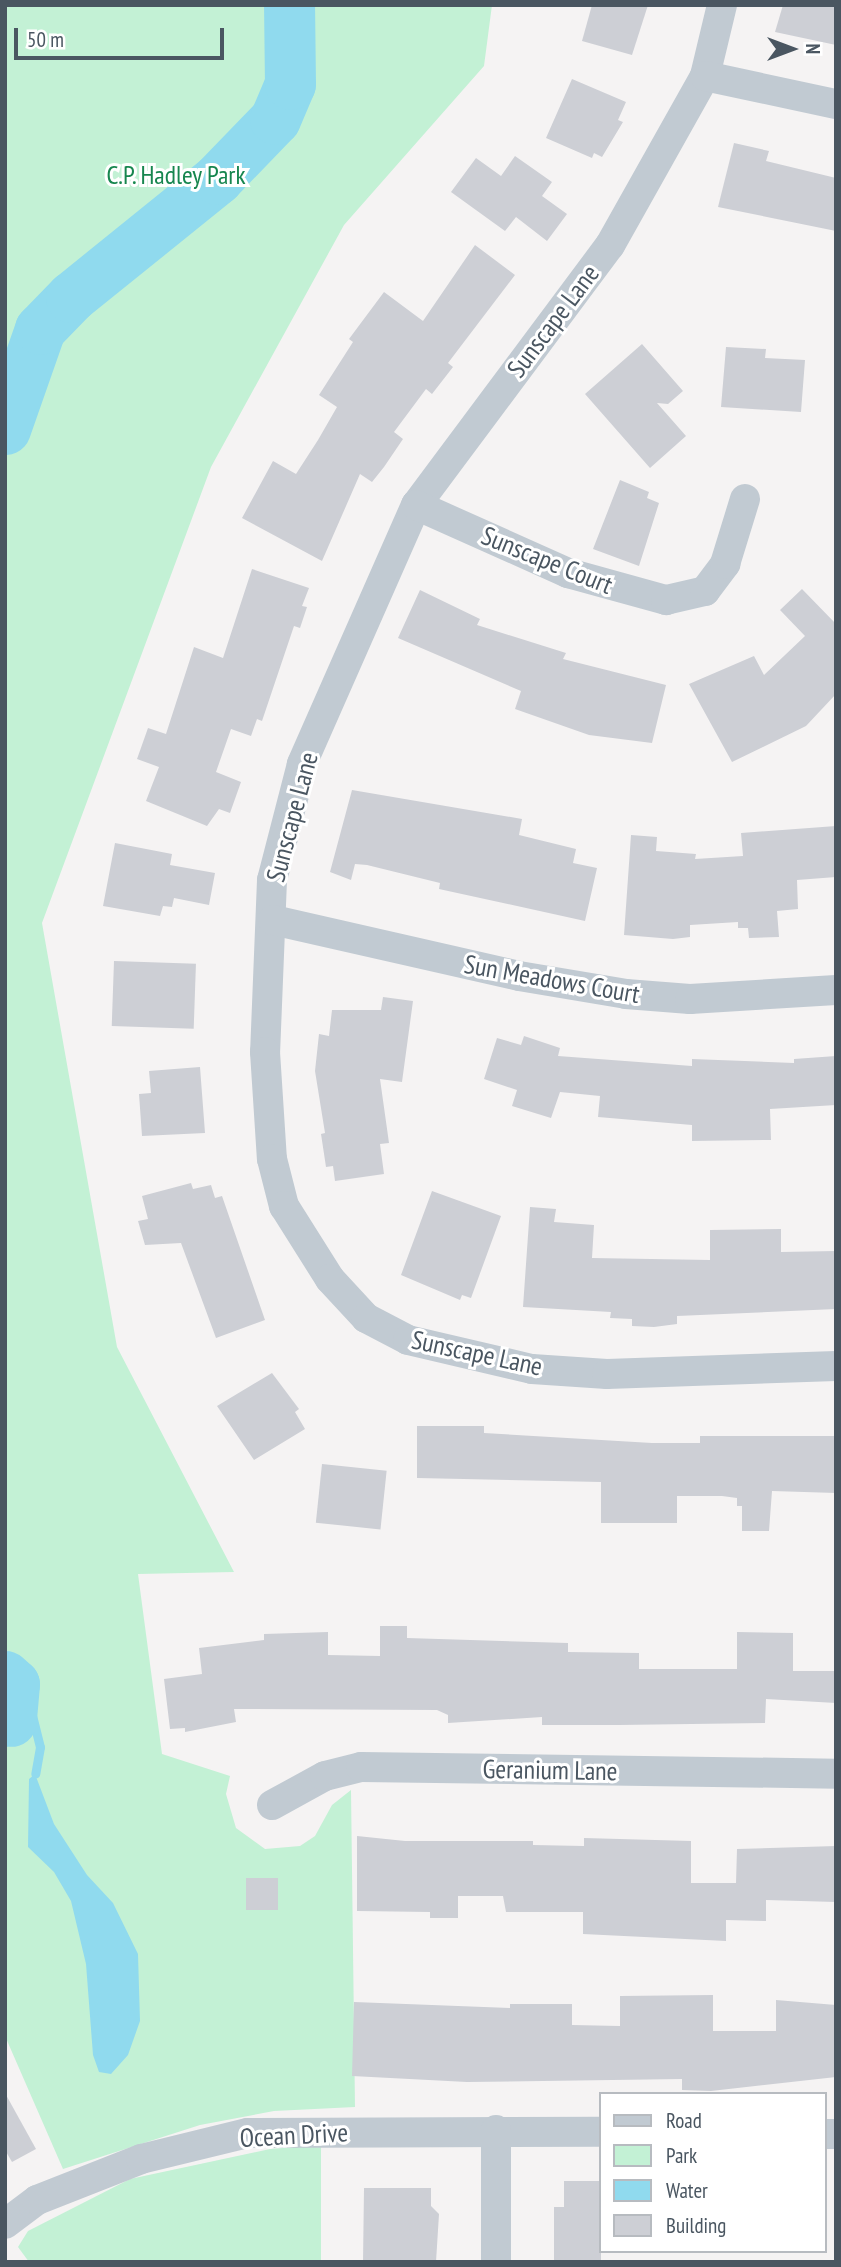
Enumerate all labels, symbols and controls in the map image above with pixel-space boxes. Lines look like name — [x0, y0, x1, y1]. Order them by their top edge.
scale bar — [18, 14, 228, 58]
north arrow — [757, 14, 827, 84]
text: 50 m — [27, 26, 64, 53]
text: N — [801, 44, 825, 54]
park label: C.P. Hadley Park — [105, 159, 247, 191]
street label: Sunscape Lane — [501, 259, 605, 383]
street label: Sunscape Court — [477, 520, 617, 600]
street label: Sunscape Lane — [260, 749, 324, 885]
street label: Sun Meadows Court — [462, 948, 642, 1010]
street label: Sunscape Lane — [409, 1324, 545, 1382]
street label: Geranium Lane — [482, 1753, 618, 1787]
legend — [600, 2092, 827, 2253]
text: Road — [666, 2107, 702, 2134]
street label: Ocean Drive — [239, 2117, 349, 2153]
text: Park — [666, 2142, 697, 2169]
text: Water — [666, 2177, 708, 2204]
text: Building — [666, 2212, 726, 2239]

